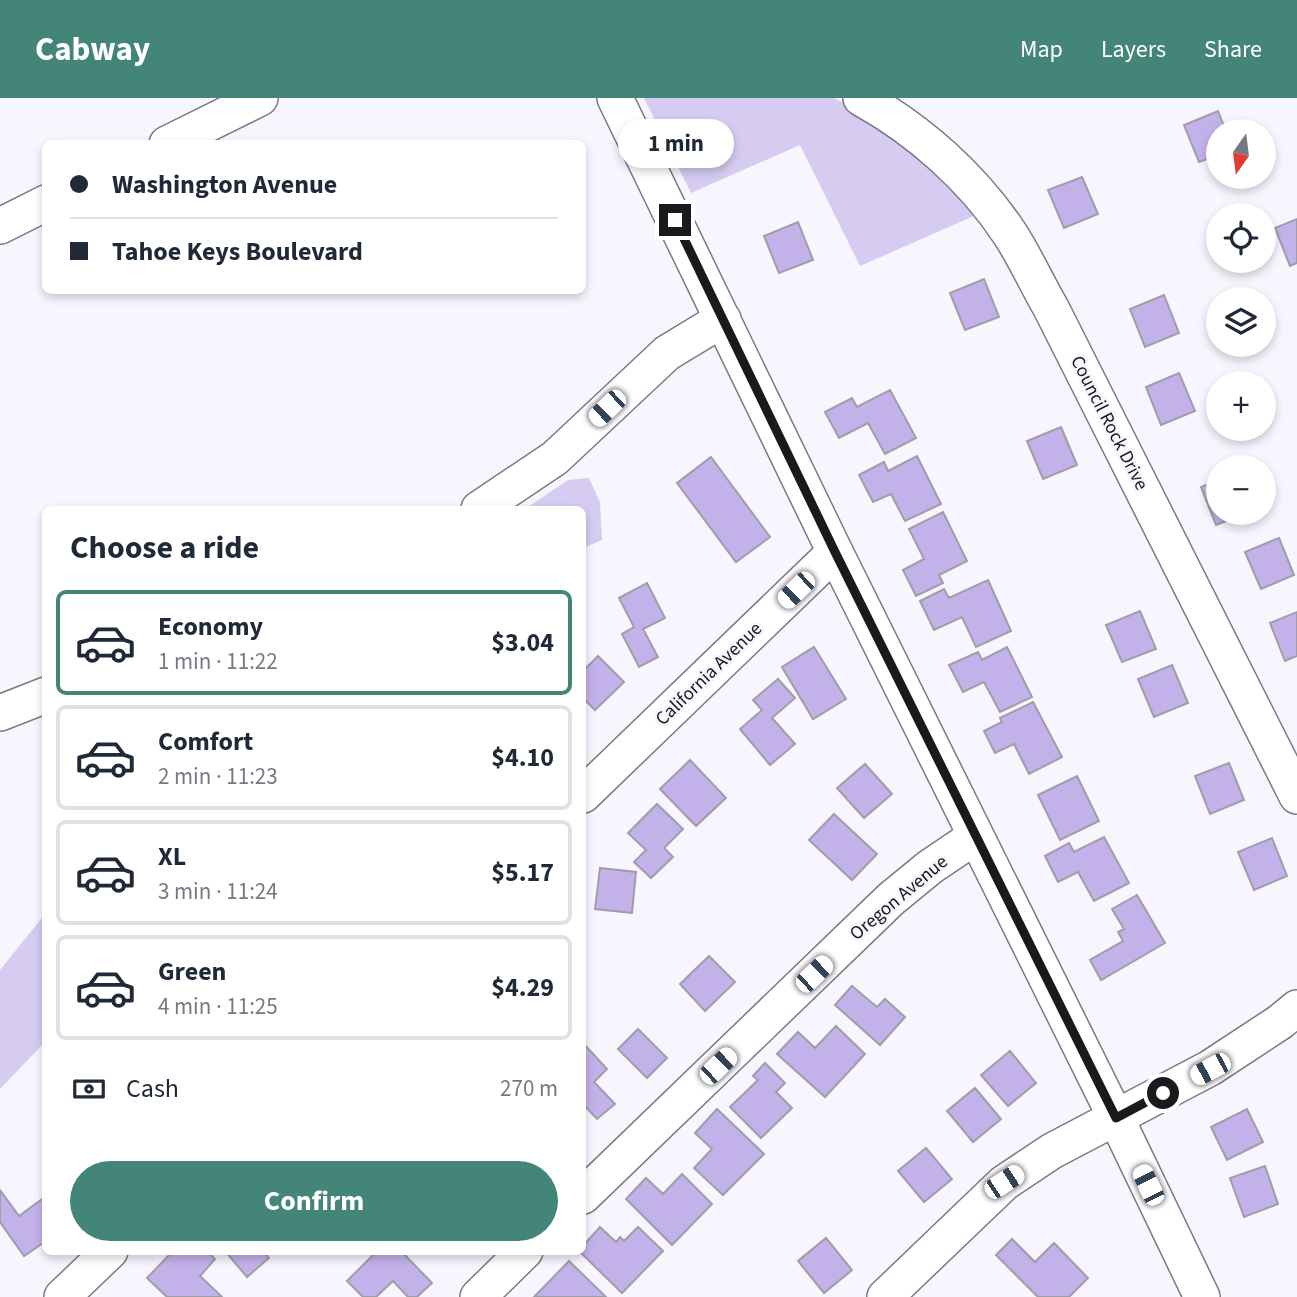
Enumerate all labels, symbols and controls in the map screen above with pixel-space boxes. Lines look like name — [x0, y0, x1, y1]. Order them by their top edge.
text: Cabway — [35, 26, 150, 73]
text: Map — [1020, 32, 1063, 67]
text: Layers — [1101, 32, 1166, 67]
text: Share — [1204, 32, 1262, 67]
callout: 1 min — [617, 118, 733, 167]
north arrow — [1206, 119, 1276, 189]
map controls — [1206, 119, 1276, 525]
text: 1 min — [648, 127, 704, 160]
text: Washington Avenue — [112, 166, 337, 203]
button: locate — [1206, 203, 1276, 273]
route end — [659, 204, 691, 236]
text: Tahoe Keys Boulevard — [112, 233, 363, 270]
button: layers — [1206, 287, 1276, 357]
street label: Council Rock Drive — [1063, 351, 1155, 495]
button: + — [1206, 371, 1276, 441]
car — [585, 386, 630, 430]
button: − — [1206, 455, 1276, 525]
text: Choose a ride — [70, 525, 259, 571]
car — [774, 568, 819, 612]
text: Economy — [158, 608, 263, 645]
icon: car — [74, 611, 137, 674]
street label: California Avenue — [650, 616, 768, 732]
text: $3.04 — [491, 624, 554, 661]
text: 1 min · 11:22 — [158, 645, 278, 678]
text: Comfort — [158, 723, 253, 760]
icon: car — [74, 726, 137, 789]
text: $4.10 — [491, 739, 554, 776]
text: 2 min · 11:23 — [158, 760, 278, 793]
text: XL — [158, 838, 186, 875]
icon: car — [74, 841, 137, 904]
street label: Oregon Avenue — [844, 849, 954, 947]
text: $5.17 — [491, 854, 554, 891]
text: 3 min · 11:24 — [158, 875, 278, 908]
car — [792, 952, 837, 996]
text: Green — [158, 953, 226, 990]
icon: car — [74, 956, 137, 1019]
text: $4.29 — [491, 969, 554, 1006]
text: 4 min · 11:25 — [158, 990, 278, 1023]
car — [696, 1044, 741, 1088]
car — [1187, 1050, 1234, 1088]
icon: cash — [70, 1070, 108, 1108]
text: Cash — [126, 1070, 179, 1107]
text: 270 m — [500, 1072, 558, 1105]
route start — [1147, 1077, 1179, 1109]
button: Confirm — [70, 1161, 558, 1241]
car — [981, 1162, 1028, 1202]
car — [1130, 1162, 1167, 1208]

